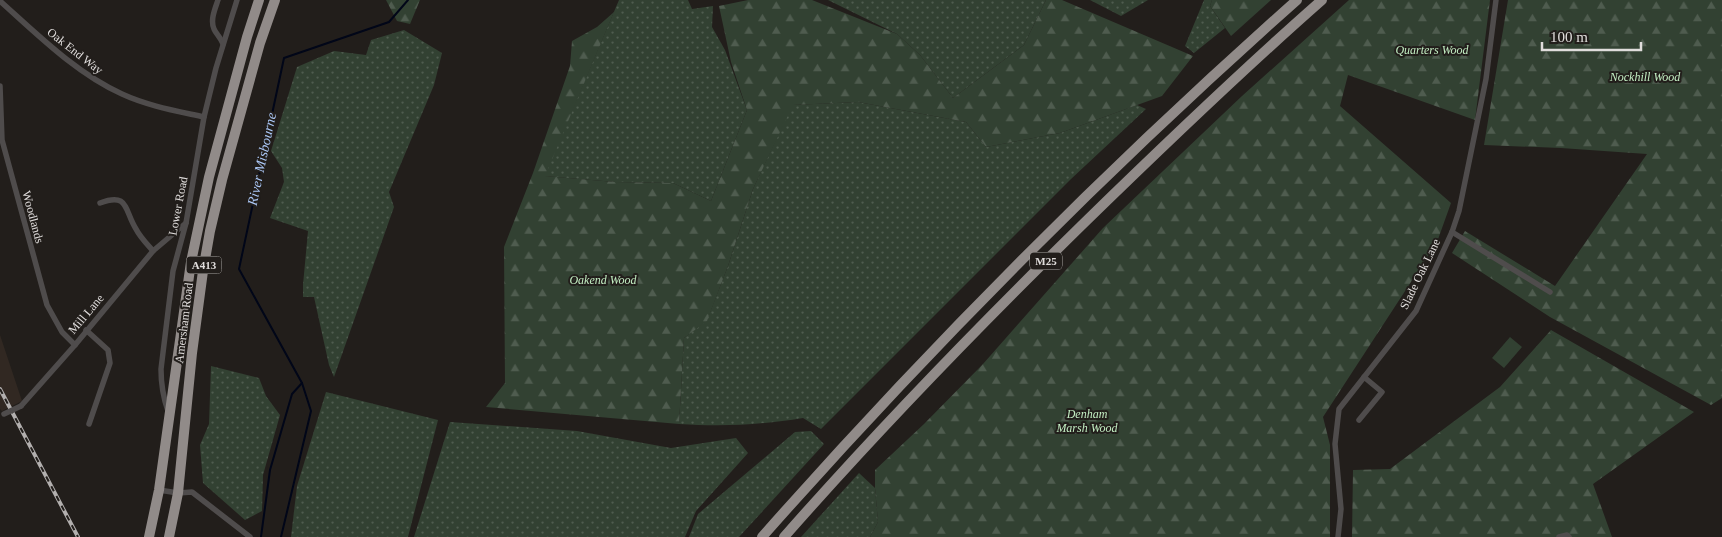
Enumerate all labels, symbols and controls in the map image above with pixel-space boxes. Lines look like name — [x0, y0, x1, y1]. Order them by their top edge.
scale bar — [1542, 20, 1641, 52]
street label: Oak End Way — [44, 25, 106, 77]
text: 100 m — [1550, 29, 1588, 45]
park label: Quarters Wood — [1395, 43, 1470, 57]
park label: Nockhill Wood — [1609, 70, 1681, 84]
water label: River Misbourne — [245, 111, 279, 208]
street label: Lower Road — [165, 175, 191, 237]
street label: Woodlands — [19, 189, 47, 245]
street label: Slade Oak Lane — [1397, 236, 1443, 312]
road number: M25 — [1030, 252, 1062, 270]
road number: A413 — [186, 256, 222, 274]
park label: Oakend Wood — [569, 273, 638, 287]
street label: Amersham Road — [172, 282, 196, 364]
street label: Mill Lane — [65, 291, 107, 337]
park label: Denham Marsh Wood — [1055, 407, 1119, 435]

